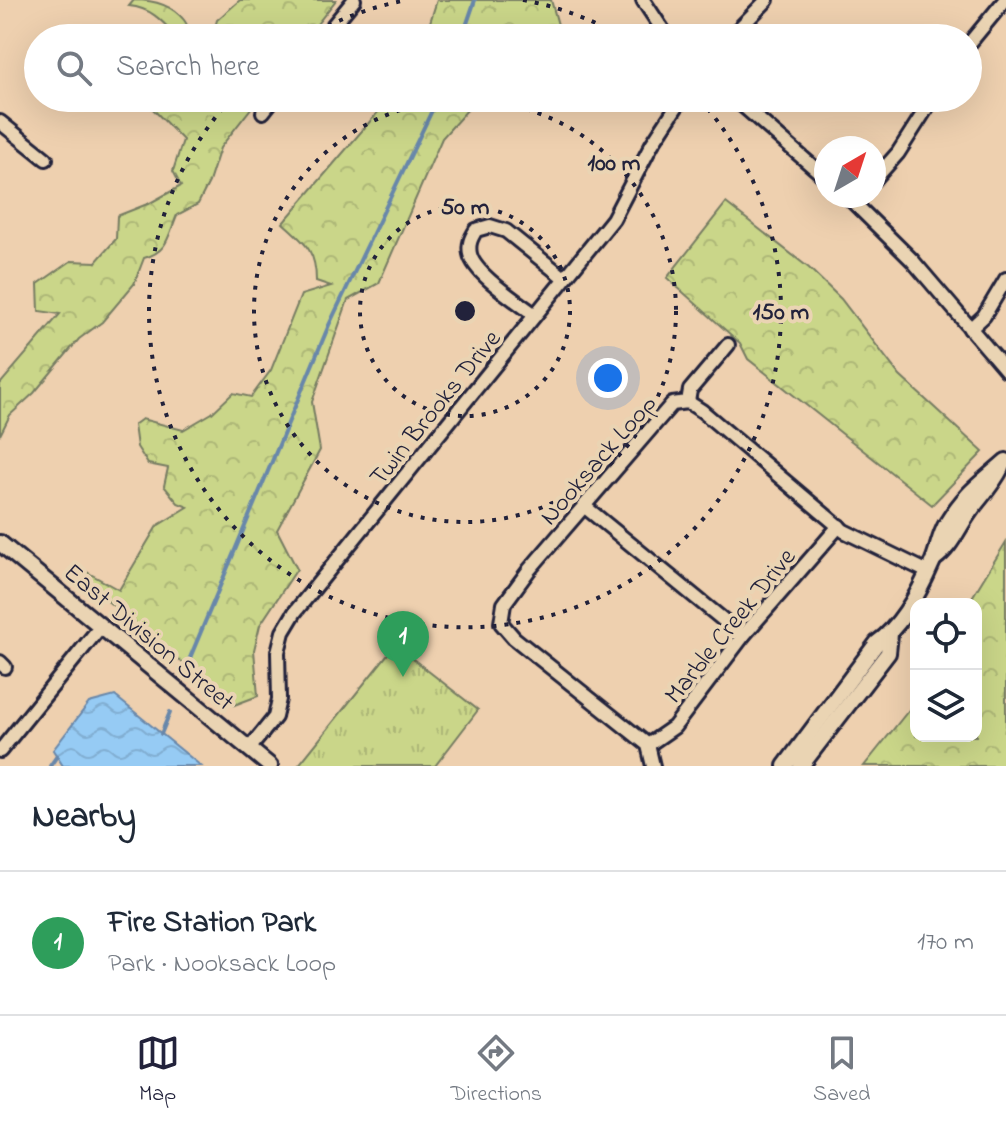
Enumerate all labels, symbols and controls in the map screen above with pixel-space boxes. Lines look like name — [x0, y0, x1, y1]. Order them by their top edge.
search box — [24, 24, 982, 112]
icon: search — [52, 46, 96, 90]
text: Search here — [116, 46, 260, 90]
north arrow — [814, 136, 886, 208]
text: 100 m — [588, 147, 641, 182]
text: 50 m — [441, 191, 490, 226]
text: 150 m — [753, 296, 810, 331]
centre of rings — [451, 297, 479, 325]
street label: Twin Brooks Drive — [361, 322, 512, 495]
your location — [588, 358, 628, 398]
street label: Nooksack Loop — [532, 387, 667, 535]
street label: Marble Creek Drive — [656, 540, 806, 713]
street label: East Division Street — [54, 555, 242, 721]
map controls — [910, 598, 982, 742]
button: locate — [910, 598, 982, 670]
pin: 1 — [377, 611, 429, 677]
button: layers — [910, 670, 982, 742]
text: Nearby — [32, 793, 136, 843]
text: Fire Station Park — [108, 902, 316, 946]
text: 1 — [54, 924, 62, 962]
text: 170 m — [917, 924, 974, 962]
text: Park · Nooksack Loop — [108, 946, 336, 984]
tab: Map — [136, 1031, 180, 1111]
tab: Directions — [451, 1031, 542, 1111]
tab: Saved — [813, 1031, 870, 1111]

